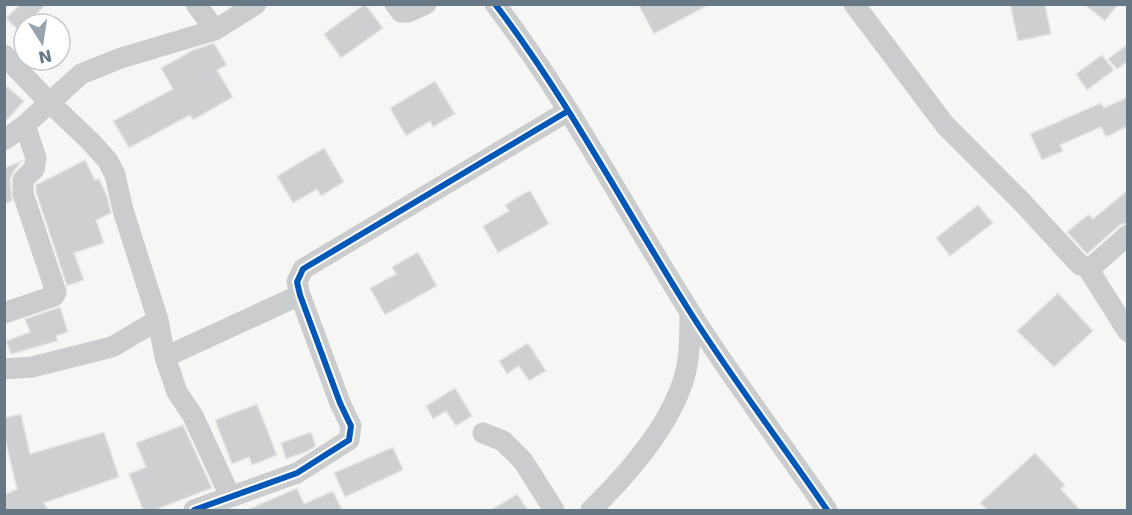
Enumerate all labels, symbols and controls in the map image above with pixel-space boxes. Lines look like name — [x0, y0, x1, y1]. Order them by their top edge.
north arrow — [12, 12, 72, 72]
text: N — [36, 45, 54, 67]

